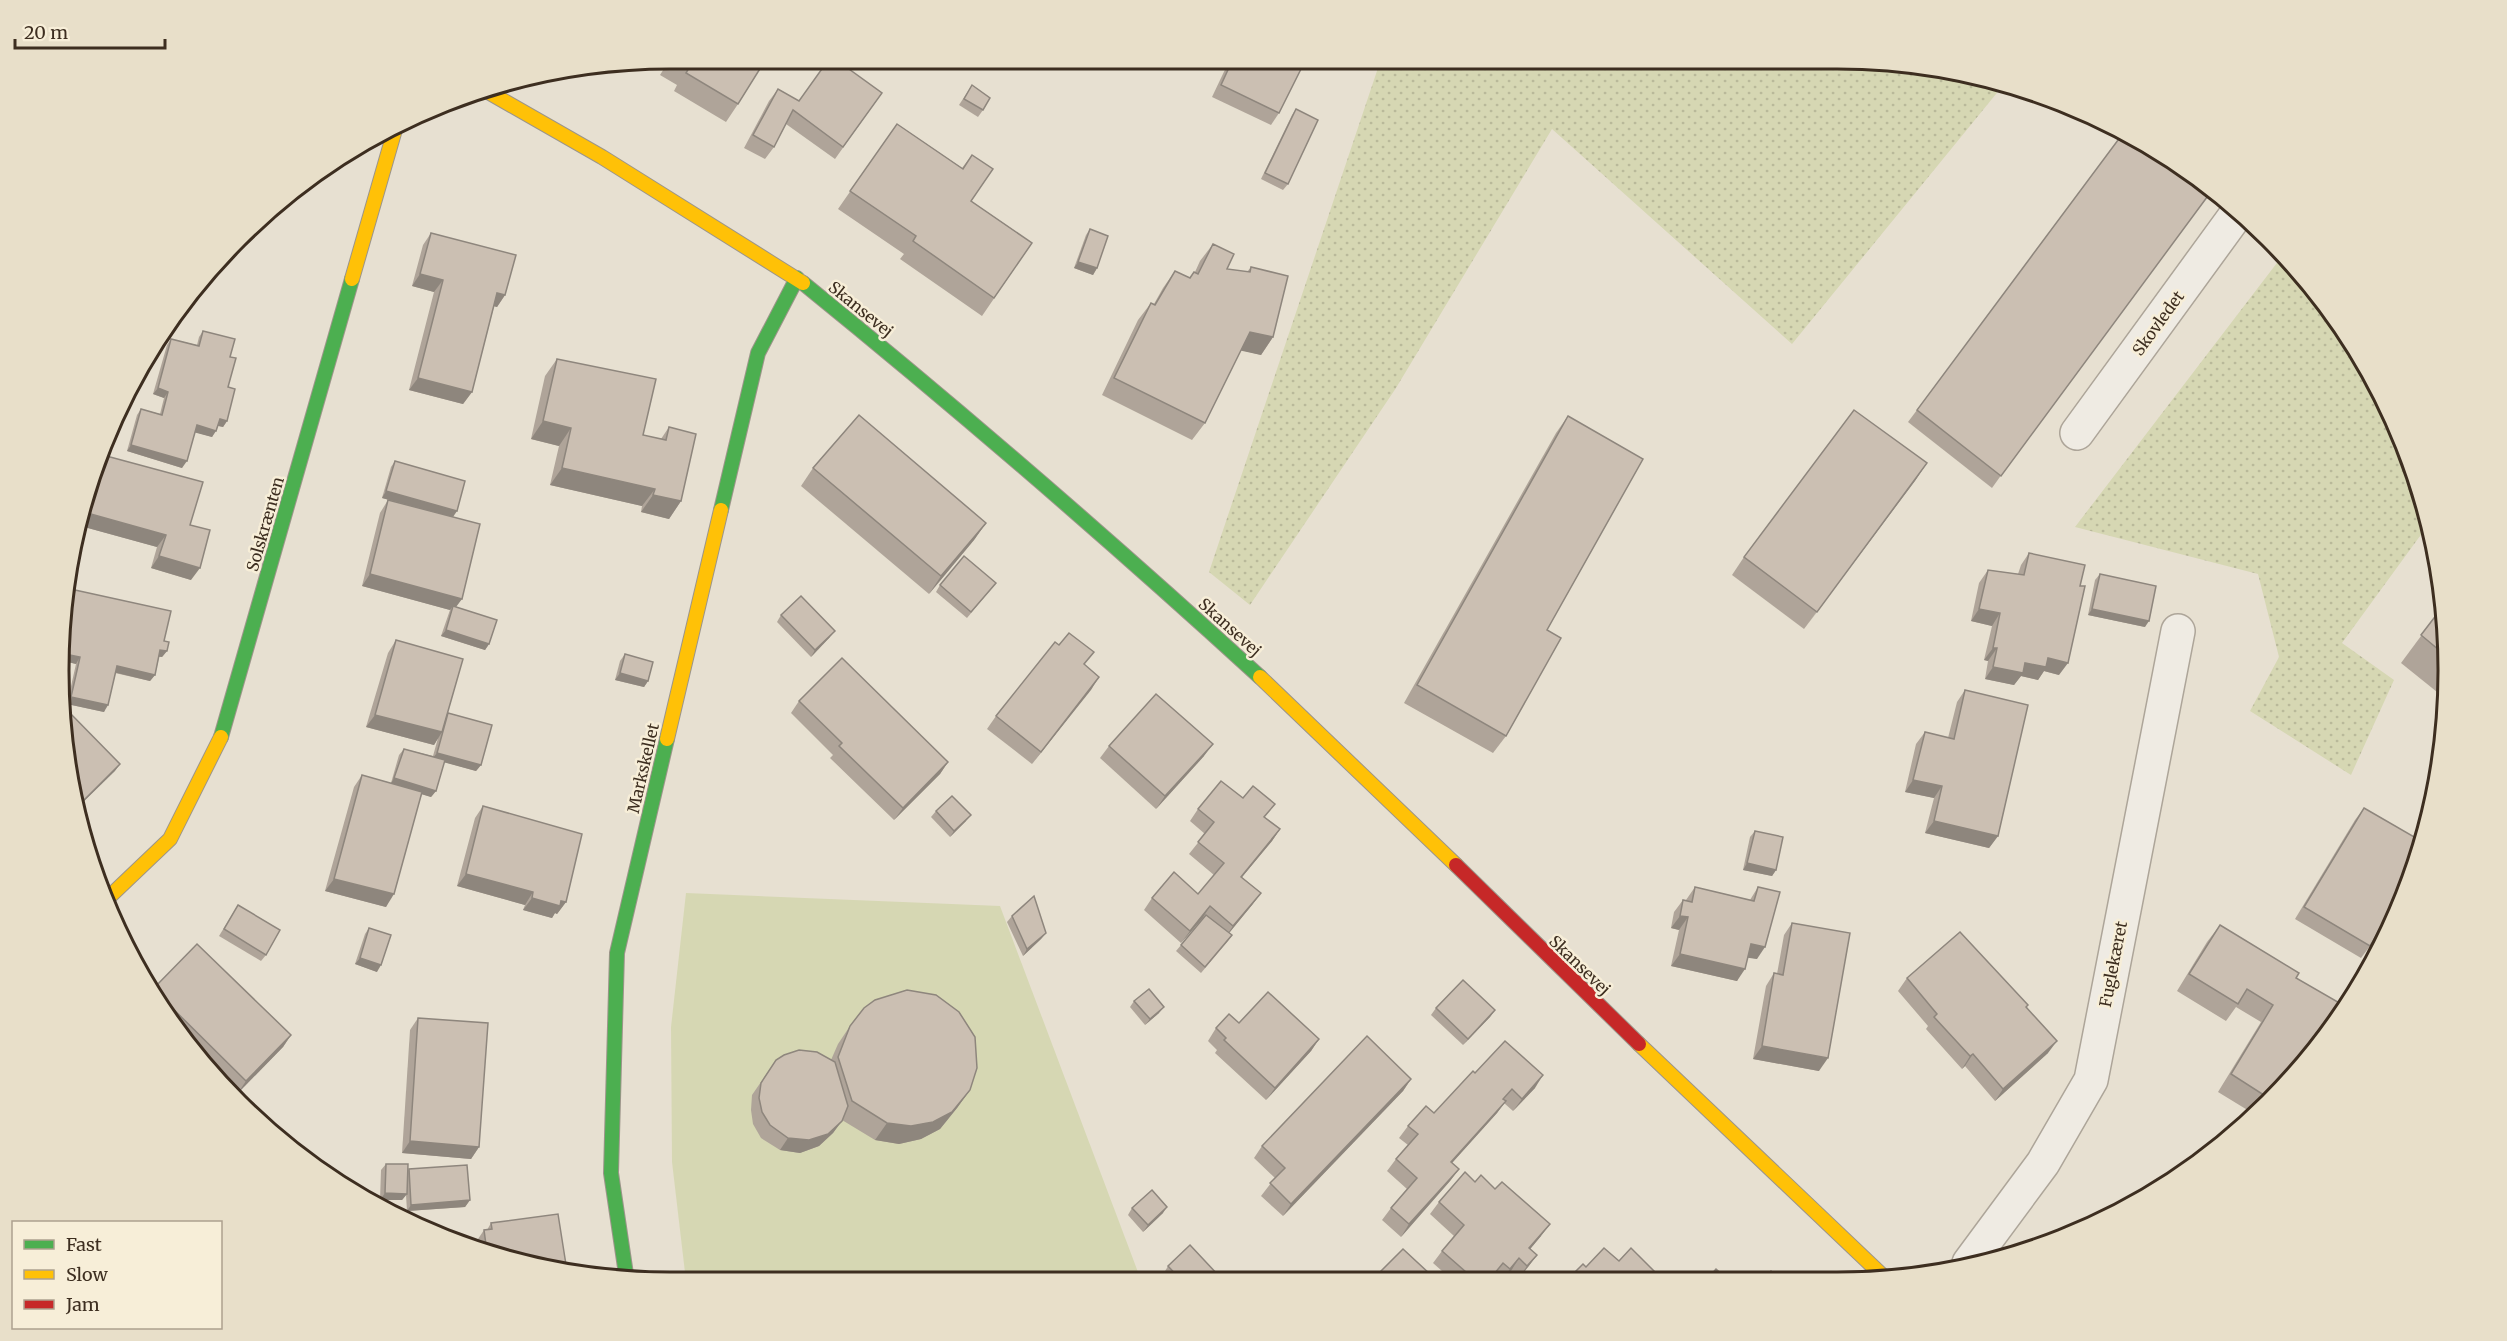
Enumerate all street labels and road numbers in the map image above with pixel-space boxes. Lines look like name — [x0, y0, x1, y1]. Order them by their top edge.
street label: Skansevej — [825, 277, 897, 341]
street label: Skovledet — [2128, 286, 2189, 359]
street label: Solskrænten — [242, 474, 288, 574]
street label: Skansevej — [1195, 594, 1265, 660]
street label: Markskellet — [623, 720, 663, 815]
street label: Fuglekæret — [2095, 919, 2131, 1009]
street label: Skansevej — [1545, 931, 1615, 999]

